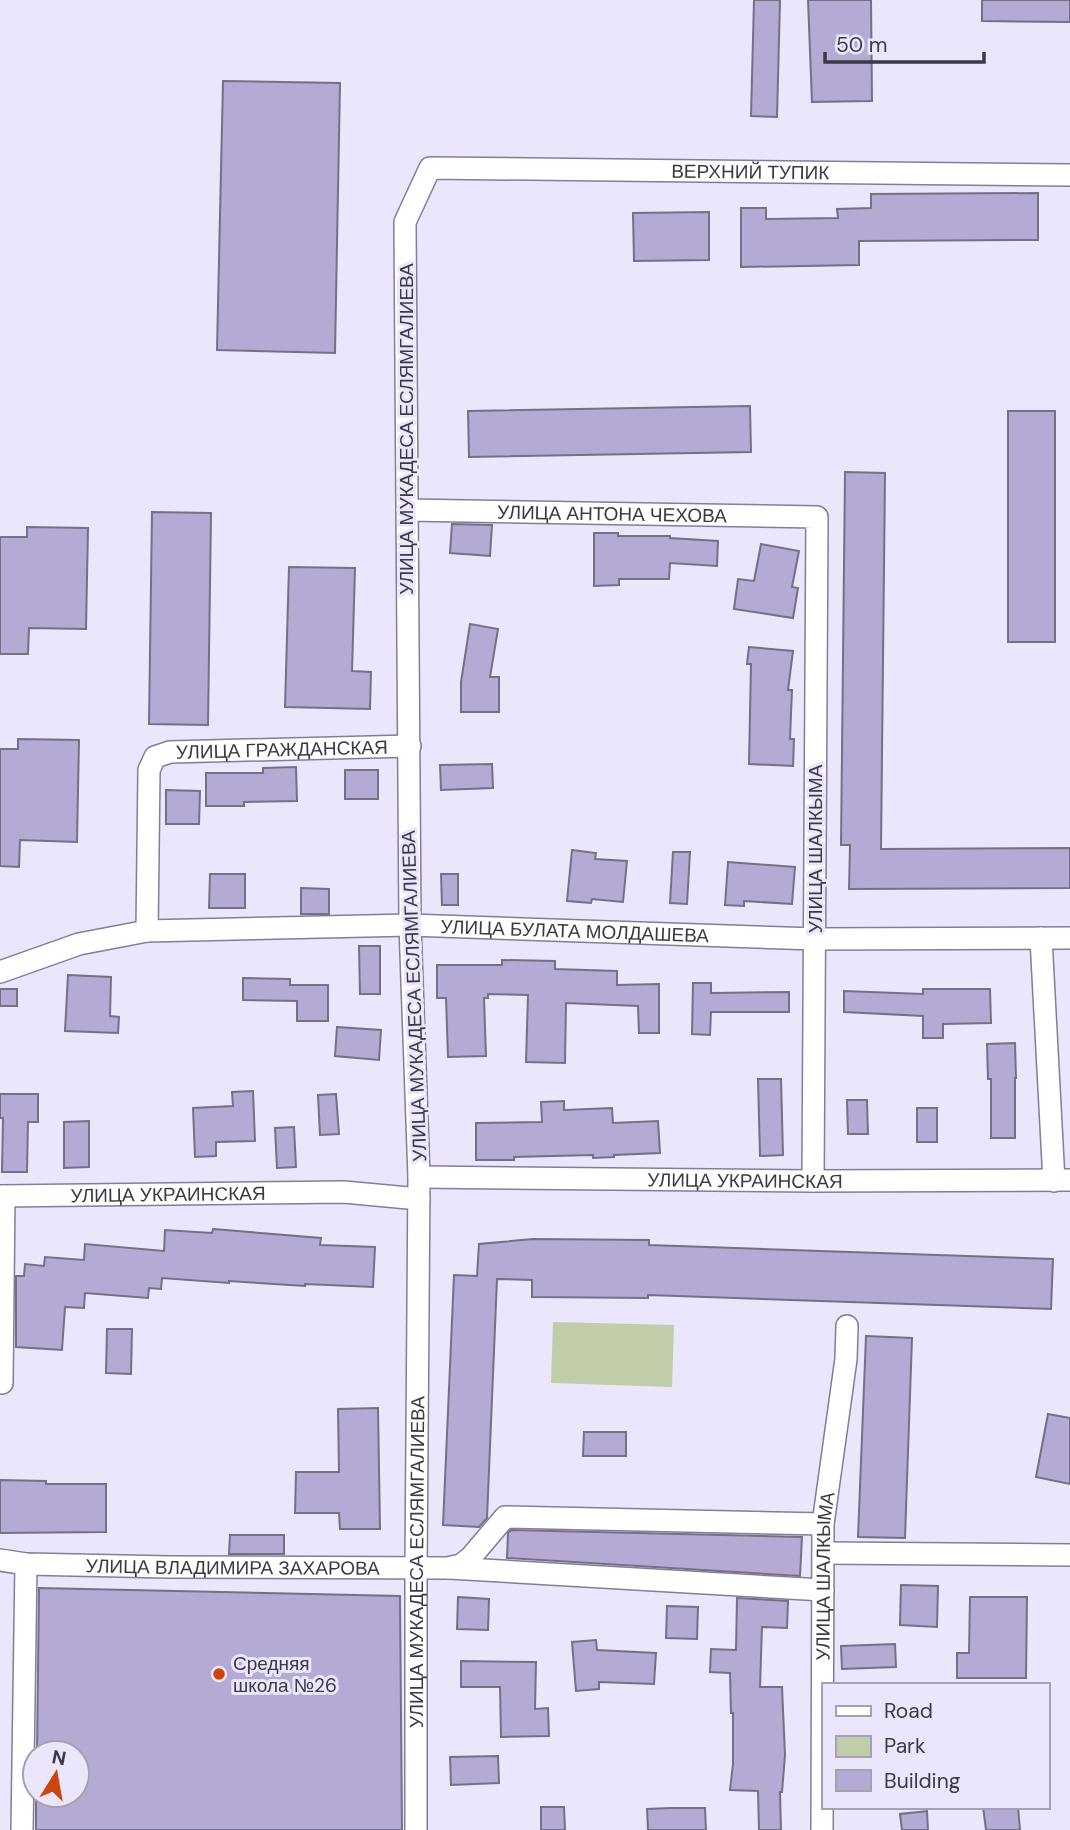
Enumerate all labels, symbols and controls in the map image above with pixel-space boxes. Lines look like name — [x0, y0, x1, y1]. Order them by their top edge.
scale bar — [825, 21, 984, 65]
text: 50 m — [836, 31, 887, 59]
street label: ВЕРХНИЙ ТУПИК — [671, 158, 829, 185]
street label: УЛИЦА МУКАДЕСА ЕСЛЯМГАЛИЕВА — [394, 263, 419, 595]
street label: УЛИЦА АНТОНА ЧЕХОВА — [497, 499, 727, 528]
street label: УЛИЦА ГРАЖДАНСКАЯ — [176, 734, 388, 764]
street label: УЛИЦА ШАЛКЫМА — [803, 764, 828, 933]
street label: УЛИЦА МУКАДЕСА ЕСЛЯМГАЛИЕВА — [396, 830, 432, 1162]
street label: УЛИЦА БУЛАТА МОЛДАШЕВА — [440, 914, 710, 948]
street label: УЛИЦА УКРАИНСКАЯ — [647, 1167, 843, 1194]
street label: УЛИЦА УКРАИНСКАЯ — [70, 1180, 266, 1208]
street label: УЛИЦА МУКАДЕСА ЕСЛЯМГАЛИЕВА — [404, 1396, 430, 1728]
street label: УЛИЦА ШАЛКЫМА — [810, 1490, 840, 1660]
street label: УЛИЦА ВЛАДИМИРА ЗАХАРОВА — [85, 1553, 380, 1580]
place label: Средняя школа №26 — [233, 1651, 337, 1698]
marker: Средняя школа №26 — [211, 1666, 227, 1682]
legend — [822, 1683, 1049, 1809]
text: Road — [884, 1697, 933, 1725]
text: Park — [884, 1732, 926, 1760]
north arrow — [21, 1739, 91, 1809]
text: N — [50, 1744, 68, 1771]
text: Building — [884, 1767, 961, 1795]

